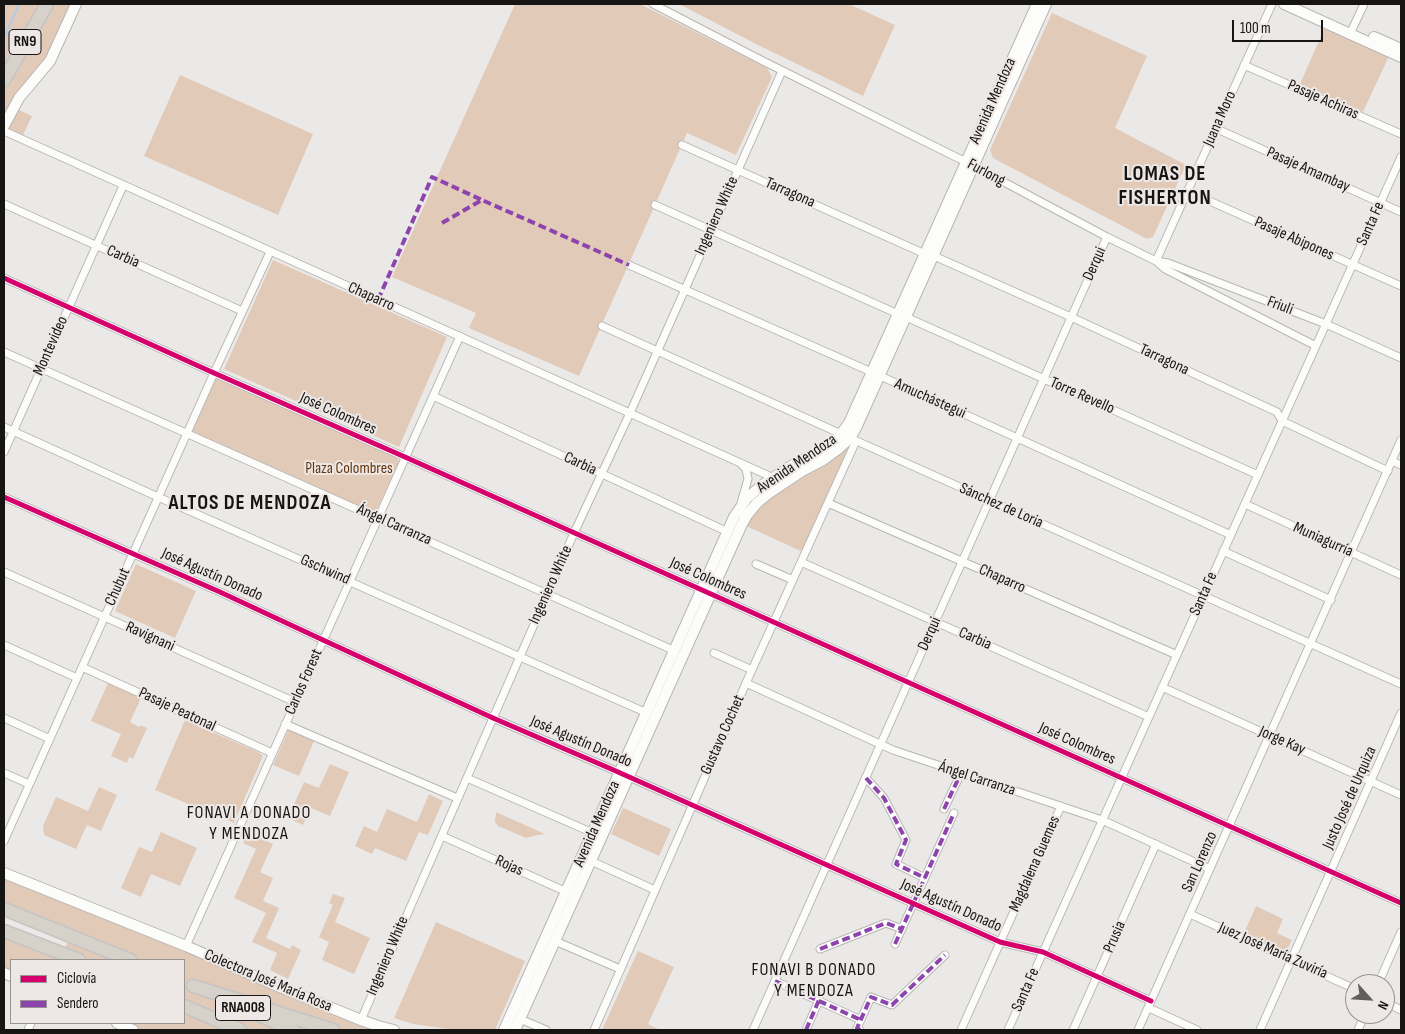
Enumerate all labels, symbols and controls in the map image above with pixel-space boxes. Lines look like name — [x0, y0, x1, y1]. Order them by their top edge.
scale bar — [1235, 10, 1326, 42]
text: 100 m — [1240, 19, 1271, 38]
road number: RN9 — [9, 30, 41, 54]
street label: Avenida Mendoza — [965, 55, 1021, 147]
street label: Pasaje Achiras — [1284, 76, 1362, 124]
street label: Juana Moro — [1199, 88, 1241, 150]
street label: Pasaje Amambay — [1263, 143, 1353, 197]
street label: Furlong — [964, 155, 1008, 191]
district label: LOMAS DE FISHERTON — [1117, 162, 1213, 212]
street label: Ingeniero White — [691, 174, 743, 258]
street label: Tarragona — [762, 174, 818, 212]
street label: Santa Fe — [1353, 199, 1389, 249]
street label: Pasaje Abipones — [1251, 213, 1337, 265]
street label: Carbia — [104, 241, 142, 273]
street label: Derqui — [1079, 244, 1111, 284]
street label: Chaparro — [345, 278, 397, 316]
street label: Friuli — [1264, 292, 1296, 320]
street label: Montevideo — [29, 313, 73, 379]
street label: Tarragona — [1136, 340, 1192, 380]
street label: Torre Revello — [1047, 373, 1117, 419]
street label: Amuchástegui — [891, 375, 969, 423]
street label: José Colombres — [297, 389, 379, 439]
street label: Avenida Mendoza — [753, 430, 841, 498]
street label: Carbia — [561, 448, 599, 480]
park label: Plaza Colombres — [305, 459, 393, 479]
street label: Sánchez de Loria — [956, 479, 1046, 533]
district label: ALTOS DE MENDOZA — [167, 491, 333, 517]
street label: Ángel Carranza — [354, 500, 434, 550]
street label: Muniagurría — [1290, 518, 1356, 562]
street label: Ingeniero White — [525, 543, 577, 627]
street label: José Agustín Donado — [158, 544, 266, 606]
street label: Gschwind — [297, 551, 353, 589]
street label: José Colombres — [667, 554, 749, 604]
street label: Chaparro — [976, 560, 1028, 598]
street label: Chubut — [101, 565, 135, 609]
street label: Santa Fe — [1186, 569, 1222, 619]
street label: Derqui — [914, 614, 946, 654]
street label: Ravignani — [123, 618, 177, 656]
street label: Carbia — [956, 623, 994, 655]
street label: Carlos Forest — [281, 646, 327, 718]
street label: Pasaje Peatonal — [135, 684, 219, 736]
street label: Gustavo Cochet — [697, 692, 749, 778]
street label: José Agustín Donado — [527, 712, 635, 772]
street label: José Colombres — [1036, 719, 1118, 769]
street label: Jorge Kay — [1256, 722, 1308, 760]
street label: Justo José de Urquiza — [1319, 744, 1381, 852]
street label: Ángel Carranza — [936, 758, 1018, 800]
street label: Avenida Mendoza — [569, 778, 625, 870]
district label: FONAVI A DONADO Y MENDOZA — [185, 802, 313, 844]
street label: Magdalena Guemes — [1005, 813, 1065, 915]
street label: San Lorenzo — [1178, 829, 1222, 895]
street label: Rojas — [492, 851, 526, 881]
street label: José Agustín Donado — [897, 875, 1005, 937]
street label: Ingeniero White — [363, 914, 413, 998]
street label: Prusia — [1100, 918, 1130, 956]
street label: Juez José María Zuviría — [1216, 918, 1330, 984]
street label: Colectora José María Rosa — [201, 945, 335, 1017]
legend — [10, 959, 185, 1024]
district label: FONAVI B DONADO Y MENDOZA — [750, 959, 878, 1002]
street label: Santa Fe — [1008, 965, 1044, 1015]
text: Ciclovía — [57, 969, 96, 988]
north arrow — [1345, 974, 1395, 1024]
text: Sendero — [57, 994, 98, 1013]
road number: RNA008 — [216, 996, 270, 1020]
text: N — [1374, 998, 1392, 1012]

